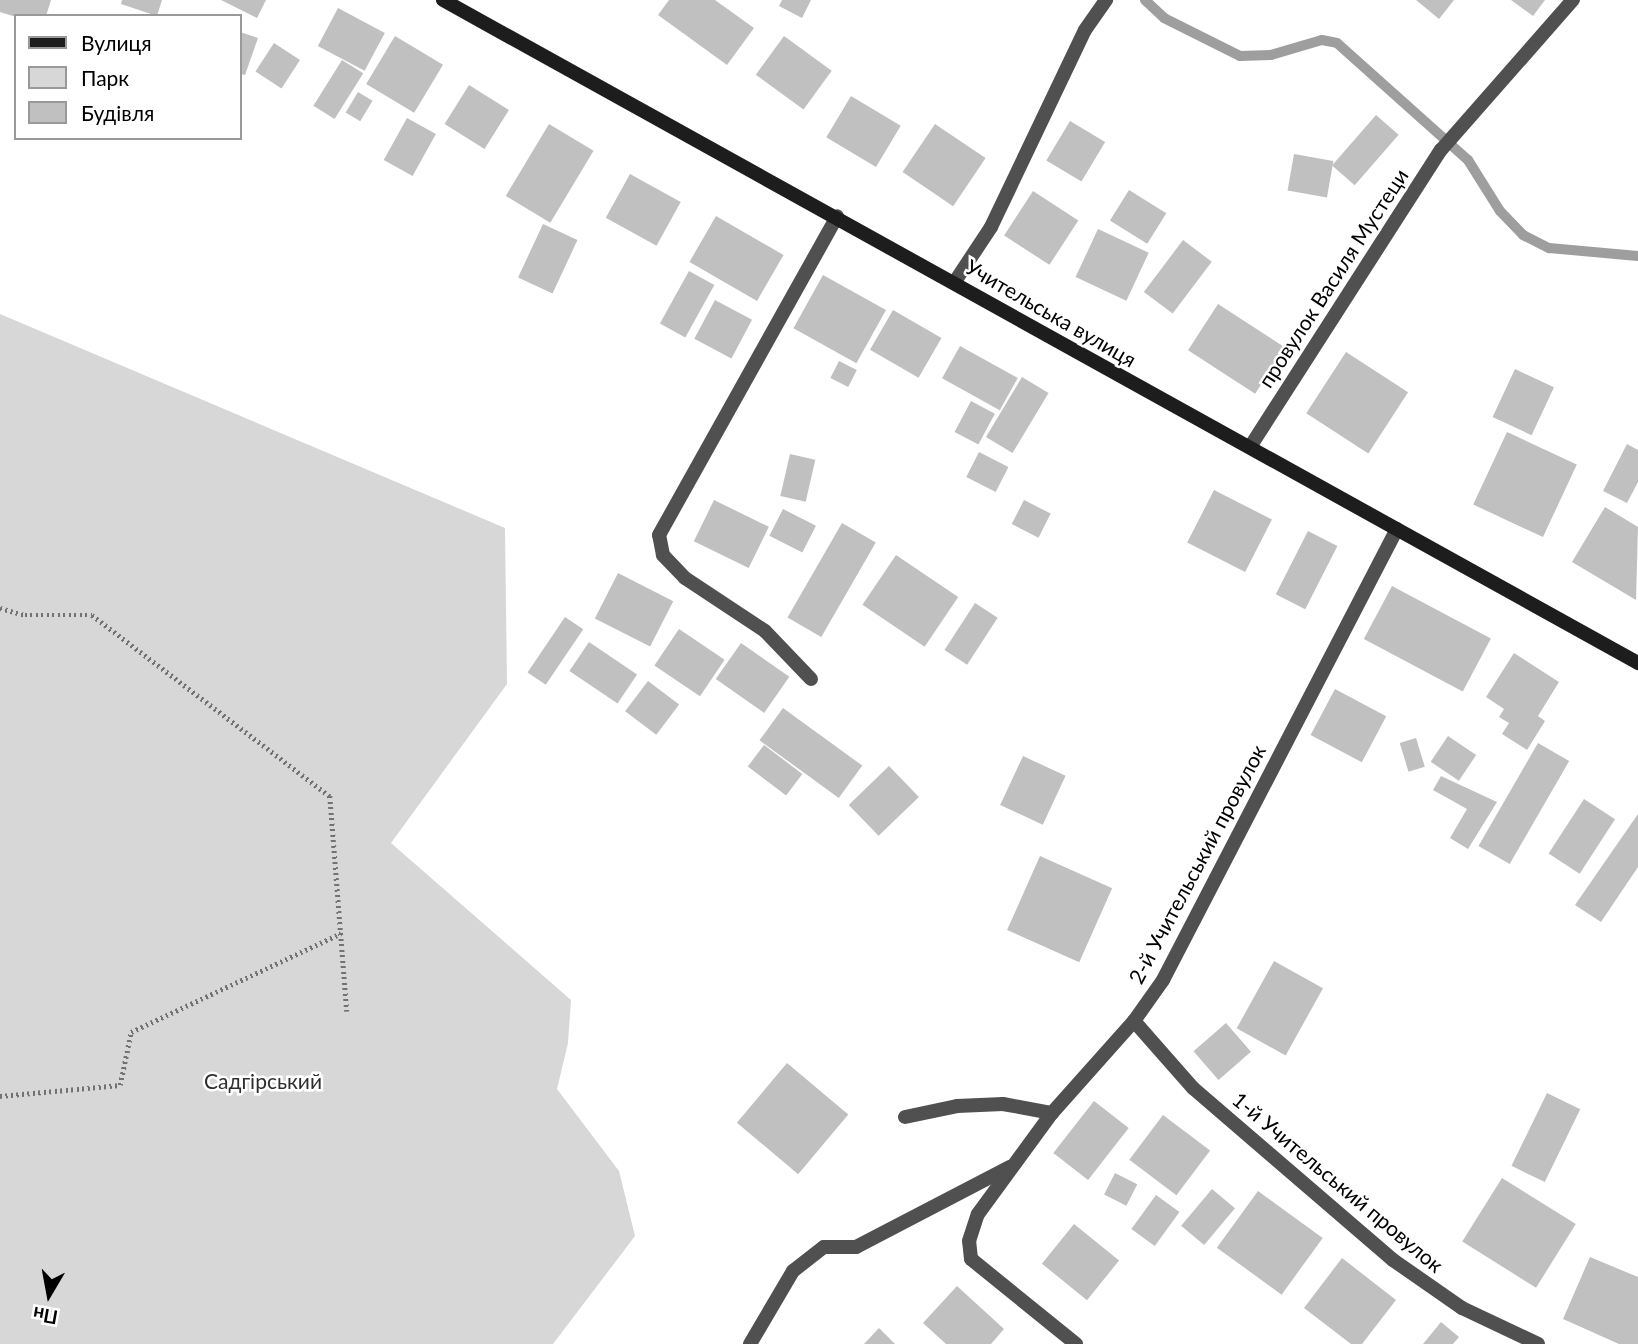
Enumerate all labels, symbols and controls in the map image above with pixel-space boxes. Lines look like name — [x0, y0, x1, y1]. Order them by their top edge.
legend — [14, 14, 242, 140]
text: Вулиця — [81, 30, 152, 55]
text: Парк — [81, 65, 129, 90]
text: Будівля — [81, 100, 154, 125]
street label: провулок Василя Мустеци — [1253, 164, 1413, 392]
street label: Учительська вулиця — [961, 254, 1141, 372]
street label: 2-й Учительський провулок — [1123, 740, 1271, 988]
park label: Садгірський — [204, 1068, 322, 1094]
street label: 1-й Учительський провулок — [1228, 1087, 1448, 1277]
north arrow — [14, 1260, 84, 1330]
text: Пн — [31, 1303, 59, 1330]

